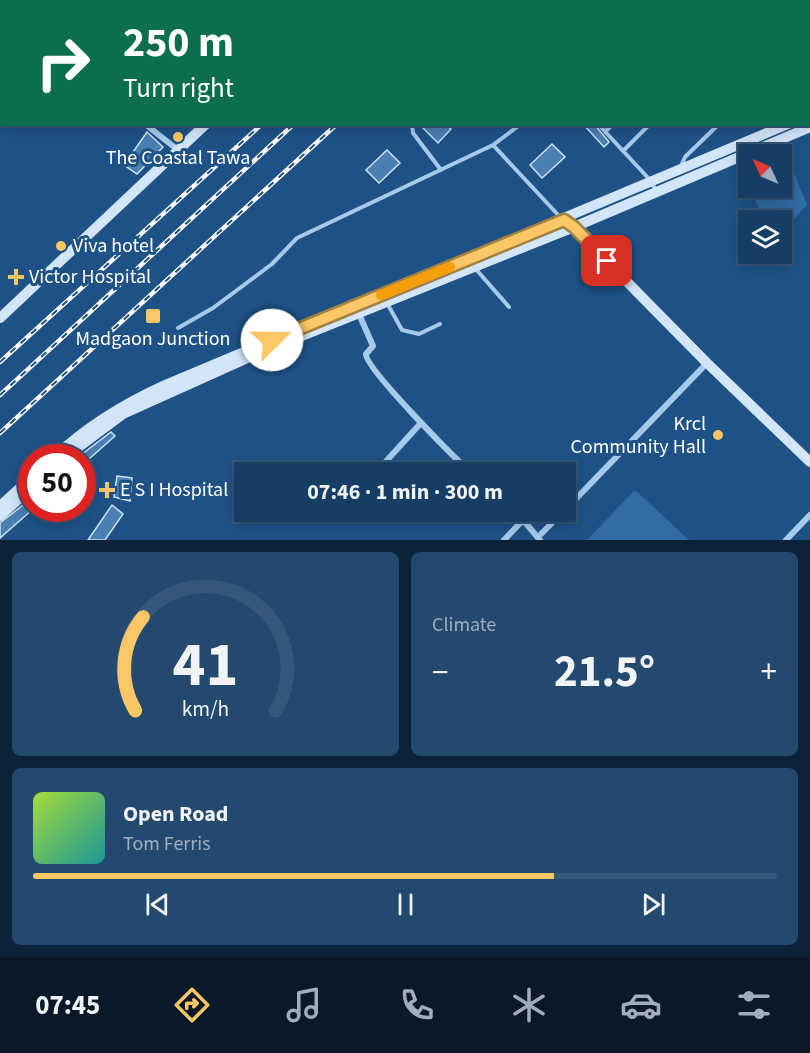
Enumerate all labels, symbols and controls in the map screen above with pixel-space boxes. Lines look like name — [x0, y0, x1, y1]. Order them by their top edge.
text: 250 m — [123, 13, 234, 73]
icon: right — [24, 24, 102, 102]
text: Turn right — [123, 69, 234, 108]
marker: The Coastal Tawa — [171, 130, 185, 144]
place label: The Coastal Tawa — [106, 144, 250, 172]
north arrow — [738, 144, 792, 198]
map controls — [738, 144, 792, 264]
button: layers — [738, 210, 792, 264]
place label: Viva hotel — [73, 232, 154, 260]
pin — [581, 235, 632, 286]
marker: Viva hotel — [54, 239, 68, 253]
icon: arrive — [590, 244, 623, 277]
place label: Victor Hospital — [29, 263, 151, 291]
marker: Victor Hospital — [7, 268, 25, 286]
marker: Madgaon Junction — [144, 307, 162, 325]
position arrow — [240, 308, 304, 372]
place label: Madgaon Junction — [75, 325, 231, 353]
place label: Krcl Community Hall — [570, 410, 706, 461]
marker: Krcl Community Hall — [711, 428, 725, 442]
speed limit sign: 50 — [18, 444, 96, 522]
place label: E S I Hospital — [120, 476, 228, 504]
text: 07:46 · 1 min · 300 m — [307, 476, 503, 508]
marker: E S I Hospital — [98, 481, 116, 499]
text: Climate — [432, 611, 496, 639]
text: 41 — [173, 621, 238, 710]
text: 21.5° — [554, 640, 655, 704]
text: − — [432, 649, 448, 696]
text: + — [761, 649, 777, 696]
text: km/h — [182, 694, 229, 725]
text: Open Road — [123, 798, 228, 830]
text: Tom Ferris — [123, 830, 211, 858]
icon: previous — [141, 888, 174, 921]
icon: pause — [389, 888, 422, 921]
icon: next — [637, 888, 670, 921]
icon: directions — [171, 984, 213, 1026]
icon: music — [283, 984, 325, 1026]
icon: phone — [396, 984, 438, 1026]
icon: climate — [508, 984, 550, 1026]
icon: car — [620, 984, 662, 1026]
icon: filters — [733, 984, 775, 1026]
text: 07:45 — [35, 986, 100, 1025]

